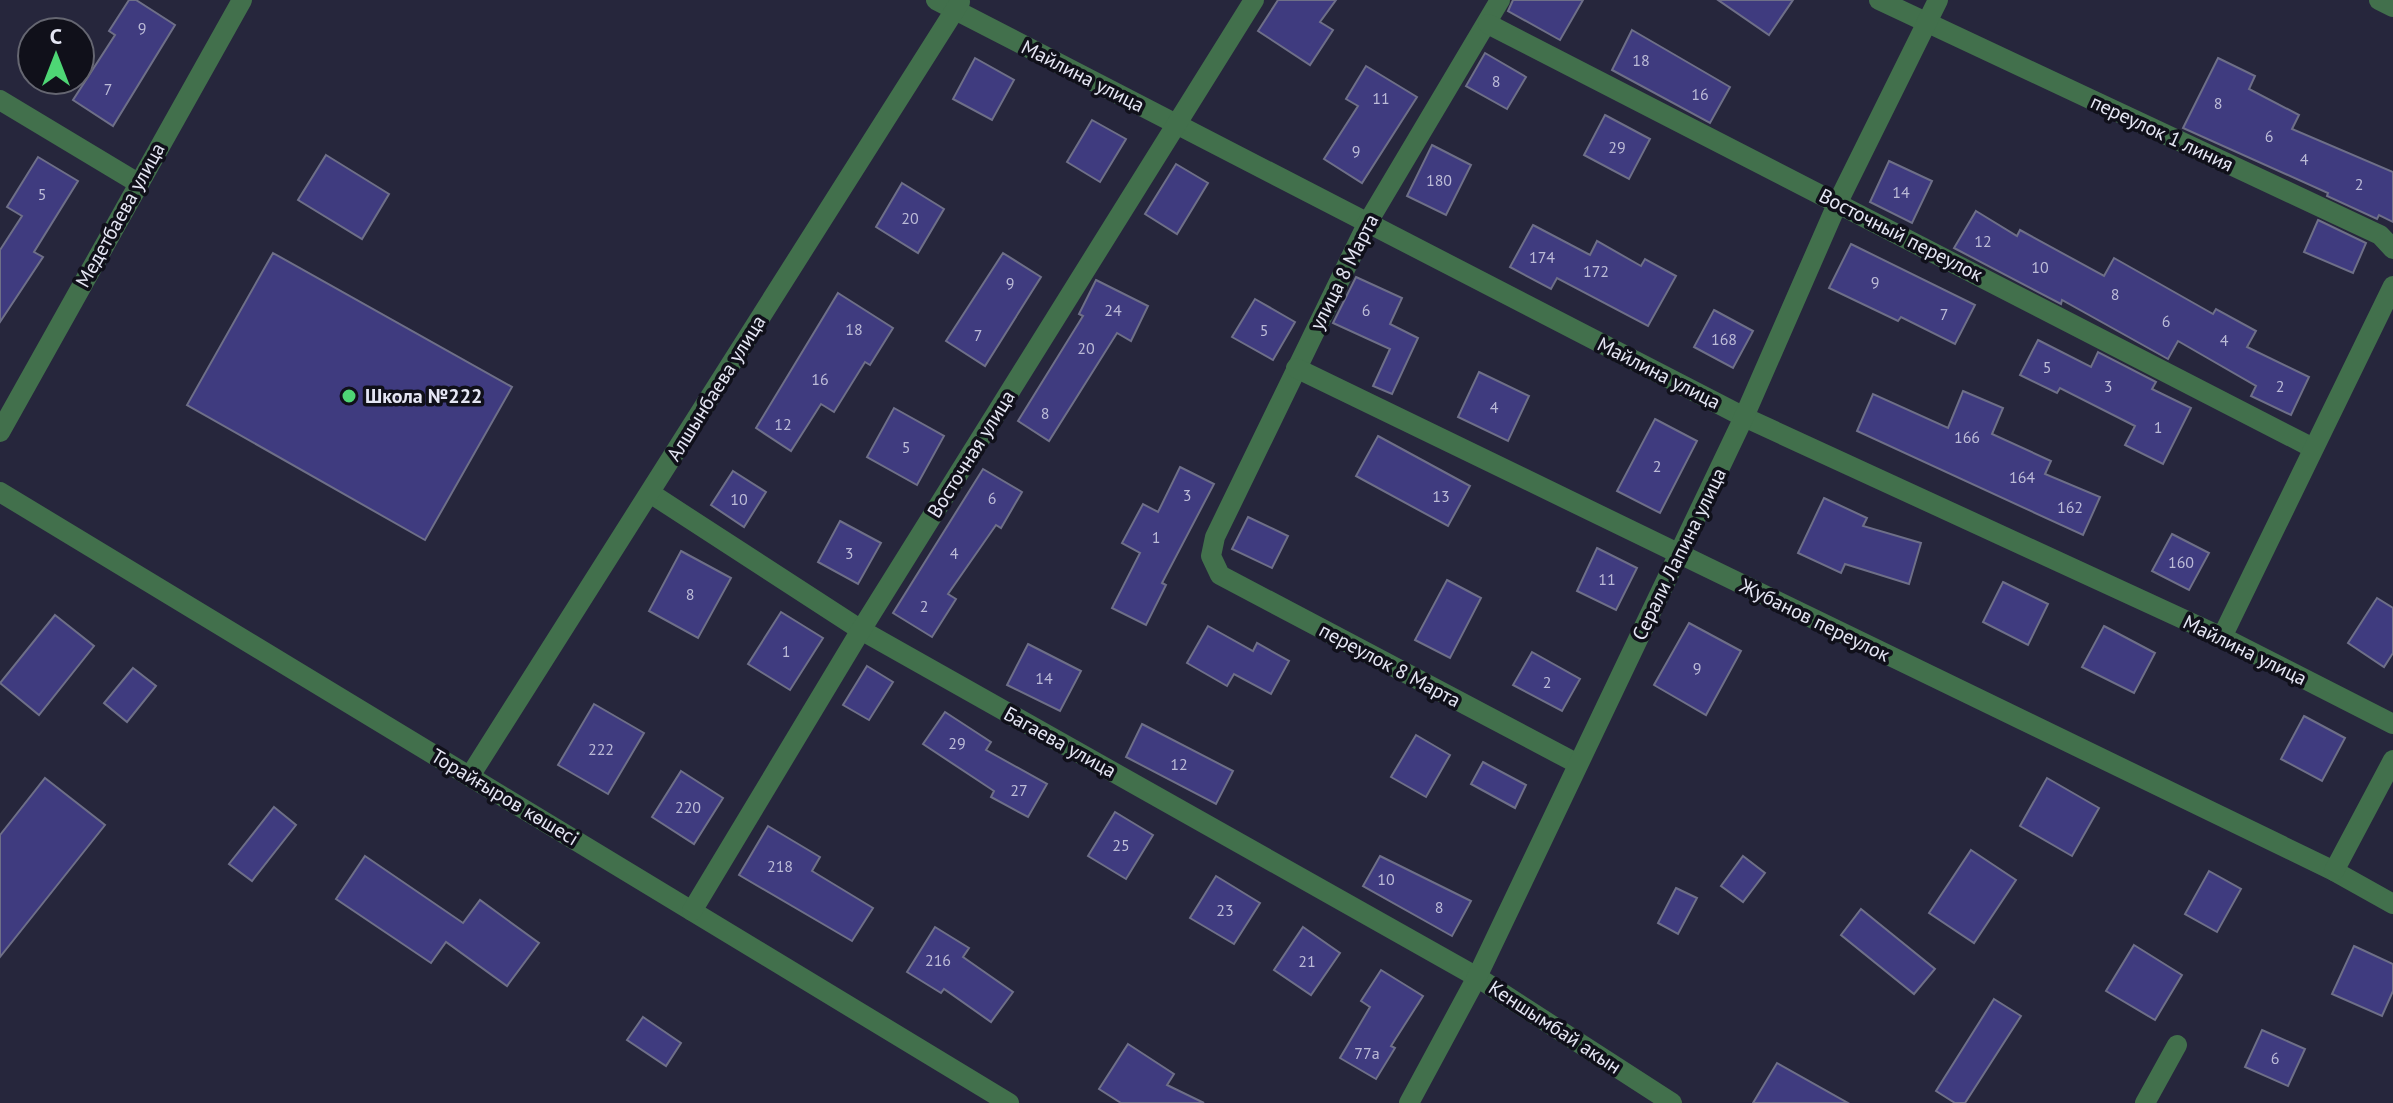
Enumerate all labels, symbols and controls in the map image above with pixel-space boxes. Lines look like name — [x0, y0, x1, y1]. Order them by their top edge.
north arrow — [16, 16, 96, 96]
house number: 9 — [138, 18, 146, 38]
text: С — [50, 22, 62, 50]
street label: Майлина улица — [1017, 34, 1149, 118]
house number: 18 — [1632, 50, 1650, 70]
house number: 8 — [1492, 71, 1500, 91]
house number: 7 — [104, 79, 112, 99]
house number: 16 — [1691, 84, 1709, 104]
house number: 11 — [1372, 88, 1390, 108]
street label: переулок 1 линия — [2086, 89, 2238, 177]
house number: 8 — [2214, 93, 2222, 113]
house number: 6 — [2265, 126, 2273, 146]
house number: 29 — [1608, 137, 1626, 157]
street label: Медетбаева улица — [70, 138, 170, 292]
house number: 9 — [1352, 141, 1360, 161]
house number: 4 — [2300, 149, 2309, 169]
house number: 180 — [1426, 170, 1452, 190]
house number: 2 — [2355, 174, 2363, 194]
street label: Восточный переулок — [1815, 182, 1988, 288]
house number: 14 — [1892, 182, 1910, 202]
house number: 5 — [38, 184, 46, 204]
house number: 20 — [901, 208, 919, 228]
street label: улица 8 Марта — [1304, 210, 1384, 334]
house number: 12 — [1974, 231, 1992, 251]
house number: 174 — [1529, 247, 1555, 267]
house number: 10 — [2031, 257, 2049, 277]
house number: 172 — [1583, 261, 1609, 281]
house number: 9 — [1871, 272, 1879, 292]
house number: 9 — [1006, 273, 1014, 293]
house number: 8 — [2111, 284, 2119, 304]
house number: 24 — [1104, 300, 1122, 320]
house number: 6 — [1362, 300, 1370, 320]
house number: 7 — [1940, 304, 1948, 324]
street label: Алшынбаева улица — [661, 310, 771, 466]
house number: 6 — [2162, 311, 2170, 331]
house number: 18 — [845, 319, 863, 339]
house number: 5 — [1260, 320, 1268, 340]
house number: 7 — [974, 325, 982, 345]
house number: 168 — [1711, 329, 1737, 349]
house number: 4 — [2220, 330, 2229, 350]
street label: Майлина улица — [1593, 331, 1725, 415]
house number: 20 — [1077, 338, 1095, 358]
house number: 5 — [2043, 357, 2051, 377]
house number: 16 — [811, 369, 829, 389]
house number: 3 — [2104, 376, 2112, 396]
house number: 2 — [2276, 376, 2284, 396]
place label: Школа №222 — [365, 383, 482, 409]
street label: Восточная улица — [921, 385, 1021, 523]
marker: Школа №222 — [340, 387, 358, 405]
house number: 4 — [1490, 397, 1499, 417]
house number: 8 — [1041, 403, 1049, 423]
house number: 12 — [774, 414, 792, 434]
house number: 1 — [2154, 417, 2162, 437]
house number: 166 — [1954, 427, 1980, 447]
house number: 5 — [902, 437, 910, 457]
house number: 2 — [1653, 456, 1661, 476]
street label: Серали Лапина улица — [1626, 463, 1732, 645]
house number: 164 — [2009, 467, 2035, 487]
house number: 3 — [1183, 485, 1191, 505]
house number: 13 — [1432, 486, 1450, 506]
house number: 6 — [988, 488, 996, 508]
house number: 10 — [730, 489, 748, 509]
house number: 162 — [2057, 497, 2083, 517]
house number: 1 — [1152, 527, 1160, 547]
house number: 3 — [845, 543, 853, 563]
house number: 4 — [950, 543, 959, 563]
house number: 160 — [2168, 552, 2194, 572]
house number: 11 — [1598, 569, 1616, 589]
street label: Жубанов переулок — [1735, 572, 1895, 668]
house number: 8 — [686, 584, 694, 604]
house number: 2 — [920, 596, 928, 616]
street label: Майлина улица — [2179, 609, 2311, 691]
street label: переулок 8 Марта — [1315, 617, 1465, 713]
house number: 1 — [782, 641, 790, 661]
house number: 9 — [1693, 658, 1701, 678]
house number: 14 — [1035, 668, 1053, 688]
house number: 2 — [1543, 672, 1551, 692]
street label: Багаева улица — [999, 700, 1121, 784]
house number: 29 — [948, 733, 966, 753]
house number: 222 — [588, 739, 614, 759]
street label: Торайғыров көшесі — [426, 743, 584, 851]
house number: 12 — [1170, 754, 1188, 774]
house number: 27 — [1010, 780, 1028, 800]
house number: 220 — [675, 797, 701, 817]
house number: 25 — [1112, 835, 1130, 855]
house number: 218 — [767, 856, 793, 876]
house number: 10 — [1377, 869, 1395, 889]
house number: 8 — [1435, 897, 1443, 917]
house number: 23 — [1216, 900, 1234, 920]
house number: 216 — [925, 950, 951, 970]
house number: 21 — [1298, 951, 1316, 971]
street label: Кеншымбай акын — [1484, 974, 1626, 1080]
house number: 77а — [1354, 1043, 1380, 1063]
house number: 6 — [2271, 1048, 2279, 1068]

